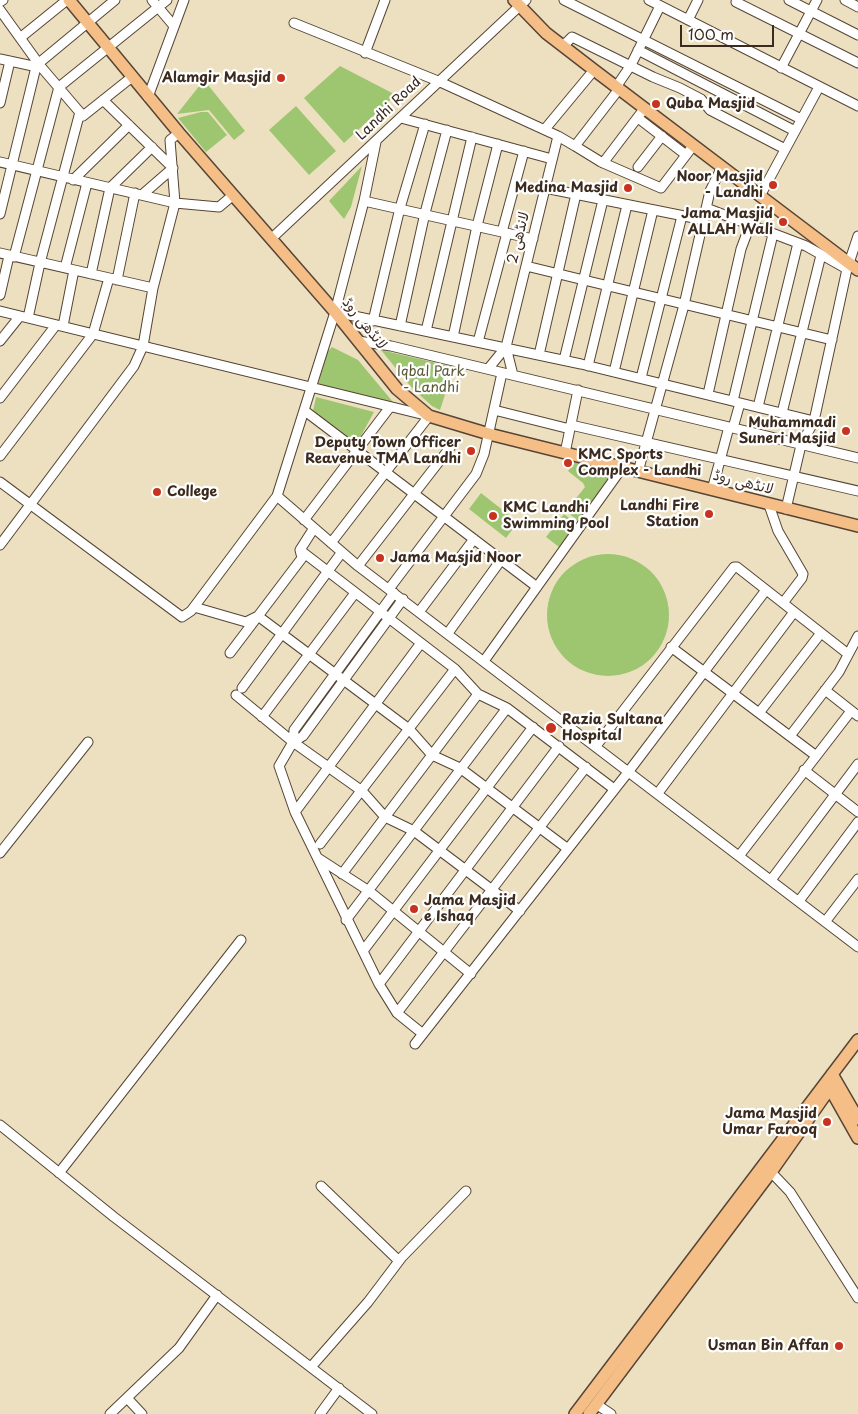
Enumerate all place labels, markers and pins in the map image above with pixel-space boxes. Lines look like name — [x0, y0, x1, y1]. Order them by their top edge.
place label: Alamgir Masjid — [162, 70, 271, 86]
marker: Alamgir Masjid — [275, 72, 287, 84]
place label: Quba Masjid — [666, 96, 755, 112]
marker: Quba Masjid — [650, 98, 662, 110]
place label: Noor Masjid - Landhi — [677, 169, 763, 202]
marker: Noor Masjid - Landhi — [767, 179, 779, 191]
place label: Medina Masjid — [515, 180, 618, 196]
marker: Medina Masjid — [622, 182, 634, 194]
place label: Jama Masjid ALLAH Wali — [681, 206, 773, 238]
marker: Jama Masjid ALLAH Wali — [777, 216, 789, 228]
place label: Muhammadi Suneri Masjid — [739, 415, 836, 448]
marker: Muhammadi Suneri Masjid — [840, 425, 852, 437]
place label: Deputy Town Officer Reavenue TMA Landhi — [305, 435, 461, 468]
marker: Deputy Town Officer Reavenue TMA Landhi — [465, 445, 477, 457]
place label: KMC Sports Complex - Landhi — [578, 447, 701, 480]
marker: KMC Sports Complex - Landhi — [562, 457, 574, 469]
place label: College — [167, 484, 217, 500]
marker: College — [151, 486, 163, 498]
place label: Landhi Fire Station — [620, 498, 699, 530]
place label: KMC Landhi Swimming Pool — [503, 500, 609, 532]
marker: Landhi Fire Station — [703, 508, 715, 520]
marker: KMC Landhi Swimming Pool — [487, 510, 499, 522]
place label: Jama Masjid Noor — [390, 550, 521, 566]
marker: Jama Masjid Noor — [374, 552, 386, 564]
place label: Razia Sultana Hospital — [562, 712, 663, 744]
marker: Razia Sultana Hospital — [544, 721, 558, 735]
place label: Jama Masjid e Ishaq — [424, 893, 516, 926]
marker: Jama Masjid e Ishaq — [408, 903, 420, 915]
place label: Jama Masjid Umar Farooq — [722, 1106, 817, 1138]
marker: Jama Masjid Umar Farooq — [821, 1116, 833, 1128]
place label: Usman Bin Affan — [707, 1338, 829, 1354]
marker: Usman Bin Affan — [833, 1340, 845, 1352]

